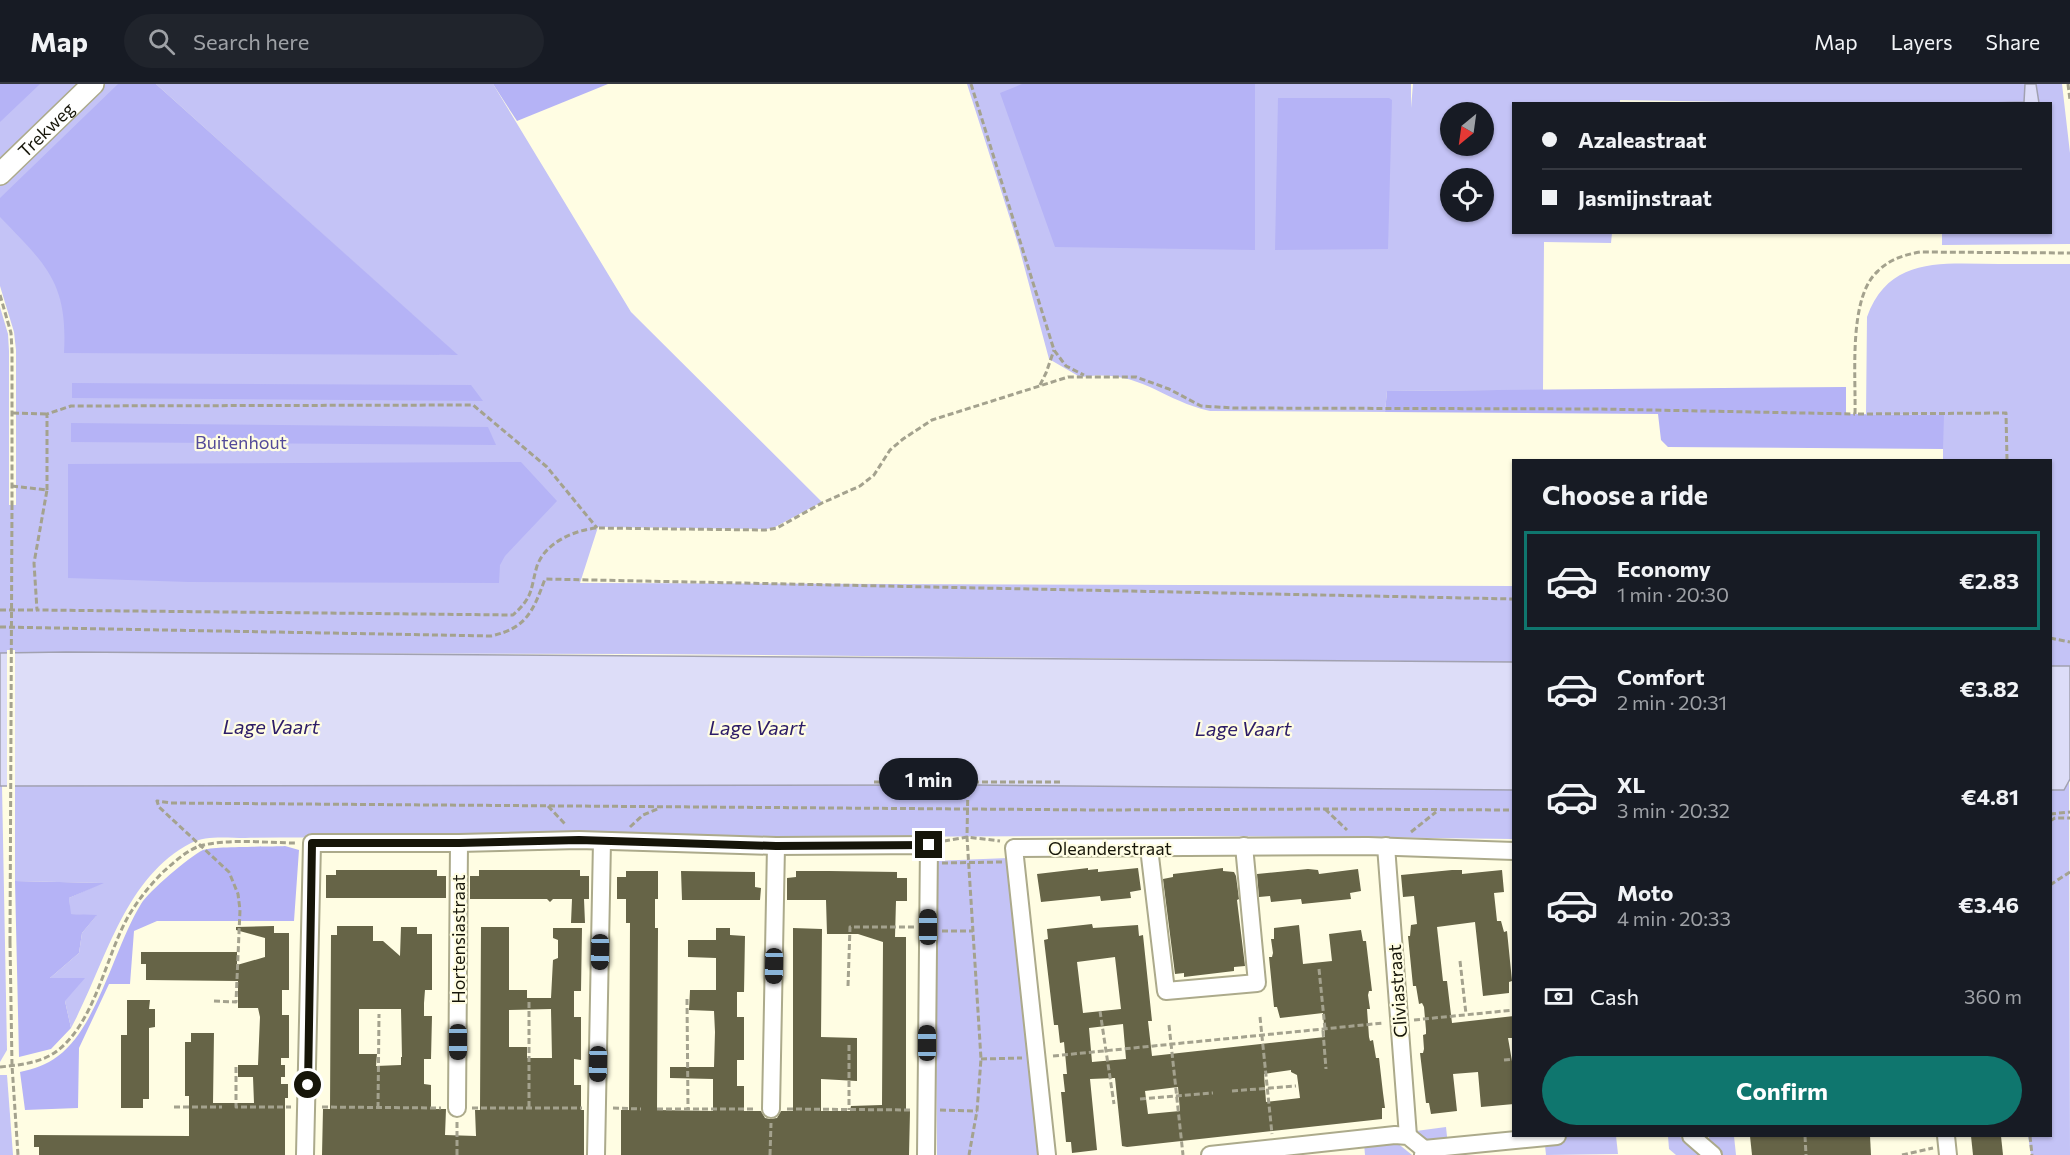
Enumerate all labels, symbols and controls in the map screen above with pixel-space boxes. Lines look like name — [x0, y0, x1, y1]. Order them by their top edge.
search box — [124, 14, 544, 68]
text: Map — [30, 24, 88, 58]
icon: search — [145, 25, 178, 58]
text: Search here — [193, 28, 309, 55]
text: Map — [1814, 29, 1858, 54]
text: Layers — [1891, 29, 1953, 54]
text: Share — [1986, 29, 2040, 54]
street label: Trekweg — [13, 97, 79, 162]
north arrow — [1440, 102, 1494, 156]
map controls — [1440, 102, 1494, 222]
text: Azaleastraat — [1578, 126, 1707, 153]
button: locate — [1440, 168, 1494, 222]
text: Jasmijnstraat — [1578, 184, 1712, 211]
park label: Buitenhout — [195, 431, 287, 453]
text: Choose a ride — [1542, 478, 1708, 511]
icon: car — [1545, 554, 1599, 608]
text: Economy — [1617, 555, 1711, 582]
text: €2.83 — [1959, 567, 2019, 594]
text: 1 min · 20:30 — [1617, 582, 1729, 606]
icon: car — [1545, 662, 1599, 716]
text: Comfort — [1617, 663, 1705, 690]
text: €3.82 — [1959, 675, 2019, 702]
text: 2 min · 20:31 — [1617, 690, 1727, 714]
water label: Lage Vaart — [223, 714, 320, 738]
water label: Lage Vaart — [709, 715, 806, 739]
water label: Lage Vaart — [1195, 716, 1292, 740]
callout: 1 min — [880, 758, 978, 800]
text: 1 min — [905, 767, 952, 791]
icon: car — [1545, 770, 1599, 824]
text: XL — [1617, 771, 1645, 798]
text: €4.81 — [1961, 783, 2019, 810]
text: 3 min · 20:32 — [1617, 798, 1730, 822]
route end — [915, 831, 942, 858]
street label: Oleanderstraat — [1048, 837, 1172, 859]
street label: Hortensiastraat — [447, 874, 469, 1004]
icon: car — [1545, 878, 1599, 932]
text: Moto — [1617, 879, 1673, 906]
text: €3.46 — [1958, 891, 2019, 918]
text: 4 min · 20:33 — [1617, 906, 1731, 930]
car — [919, 909, 937, 945]
car — [591, 934, 609, 970]
street label: Cliviastraat — [1383, 944, 1411, 1038]
car — [765, 948, 783, 984]
icon: cash — [1542, 980, 1575, 1013]
text: Cash — [1590, 983, 1639, 1010]
text: 360 m — [1964, 984, 2022, 1008]
car — [449, 1024, 467, 1060]
car — [918, 1025, 936, 1061]
car — [589, 1046, 607, 1082]
button: Confirm — [1542, 1056, 2022, 1125]
route start — [294, 1071, 321, 1098]

